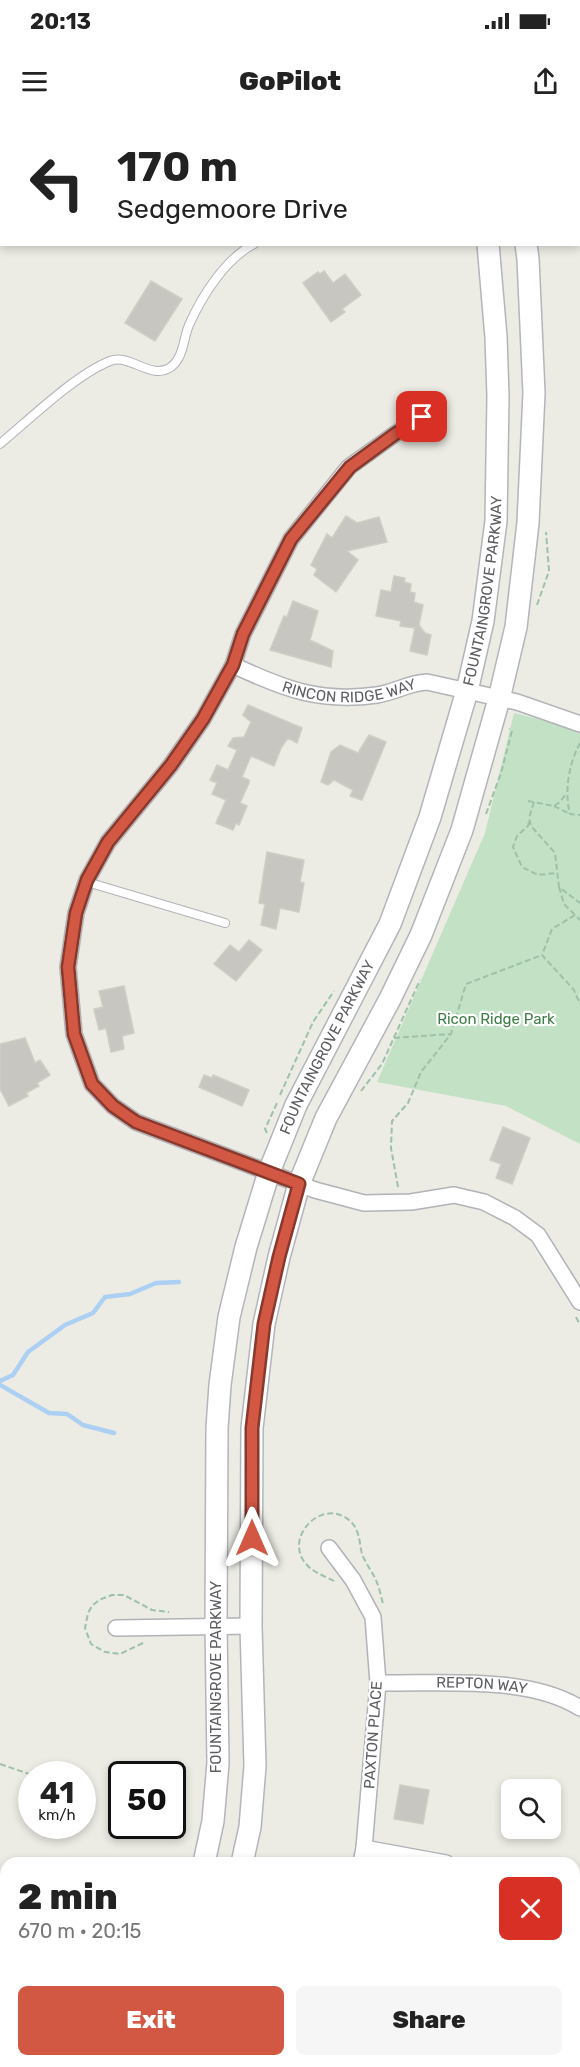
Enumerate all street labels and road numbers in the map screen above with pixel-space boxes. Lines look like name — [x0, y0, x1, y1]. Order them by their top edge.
street label: FOUNTAINGROVE PARKWAY — [459, 495, 505, 688]
street label: RINCON RIDGE WAY — [280, 675, 418, 706]
street label: FOUNTAINGROVE PARKWAY — [276, 957, 379, 1137]
street label: FOUNTAINGROVE PARKWAY — [207, 1580, 225, 1773]
street label: REPTON WAY — [436, 1674, 529, 1698]
street label: PAXTON PLACE — [360, 1680, 386, 1790]

